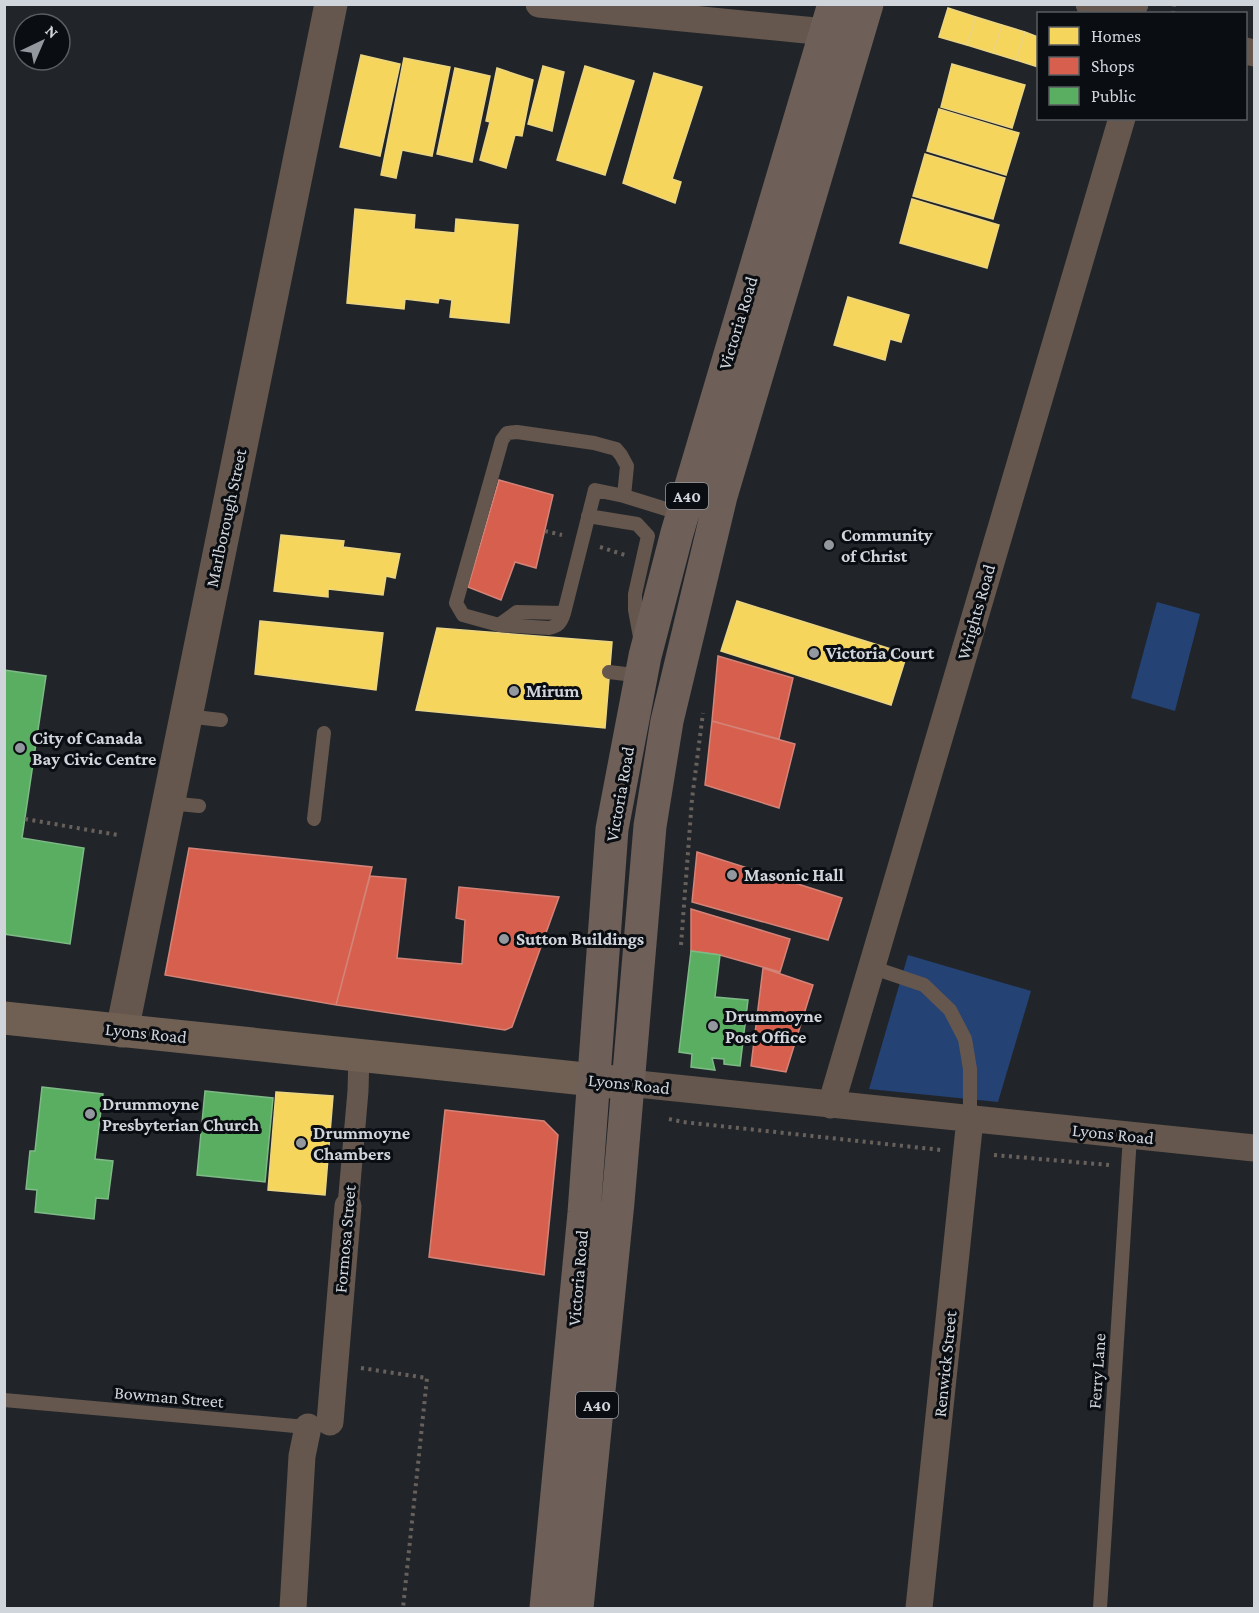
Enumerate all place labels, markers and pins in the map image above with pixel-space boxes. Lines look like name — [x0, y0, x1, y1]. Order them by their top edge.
place label: Community of Christ — [841, 525, 933, 566]
marker: Community of Christ — [822, 538, 836, 552]
place label: Victoria Court — [825, 643, 935, 663]
marker: Victoria Court — [807, 646, 821, 660]
place label: Mirum — [526, 681, 580, 701]
marker: Mirum — [507, 684, 521, 698]
place label: City of Canada Bay Civic Centre — [32, 728, 156, 769]
marker: City of Canada Bay Civic Centre — [13, 741, 27, 755]
place label: Masonic Hall — [744, 865, 844, 885]
marker: Masonic Hall — [725, 868, 739, 882]
place label: Sutton Buildings — [516, 929, 644, 949]
marker: Sutton Buildings — [497, 932, 511, 946]
place label: Drummoyne Post Office — [725, 1006, 822, 1047]
marker: Drummoyne Post Office — [706, 1019, 720, 1033]
place label: Drummoyne Presbyterian Church — [102, 1094, 260, 1135]
marker: Drummoyne Presbyterian Church — [83, 1107, 97, 1121]
place label: Drummoyne Chambers — [313, 1123, 410, 1164]
marker: Drummoyne Chambers — [294, 1136, 308, 1150]

